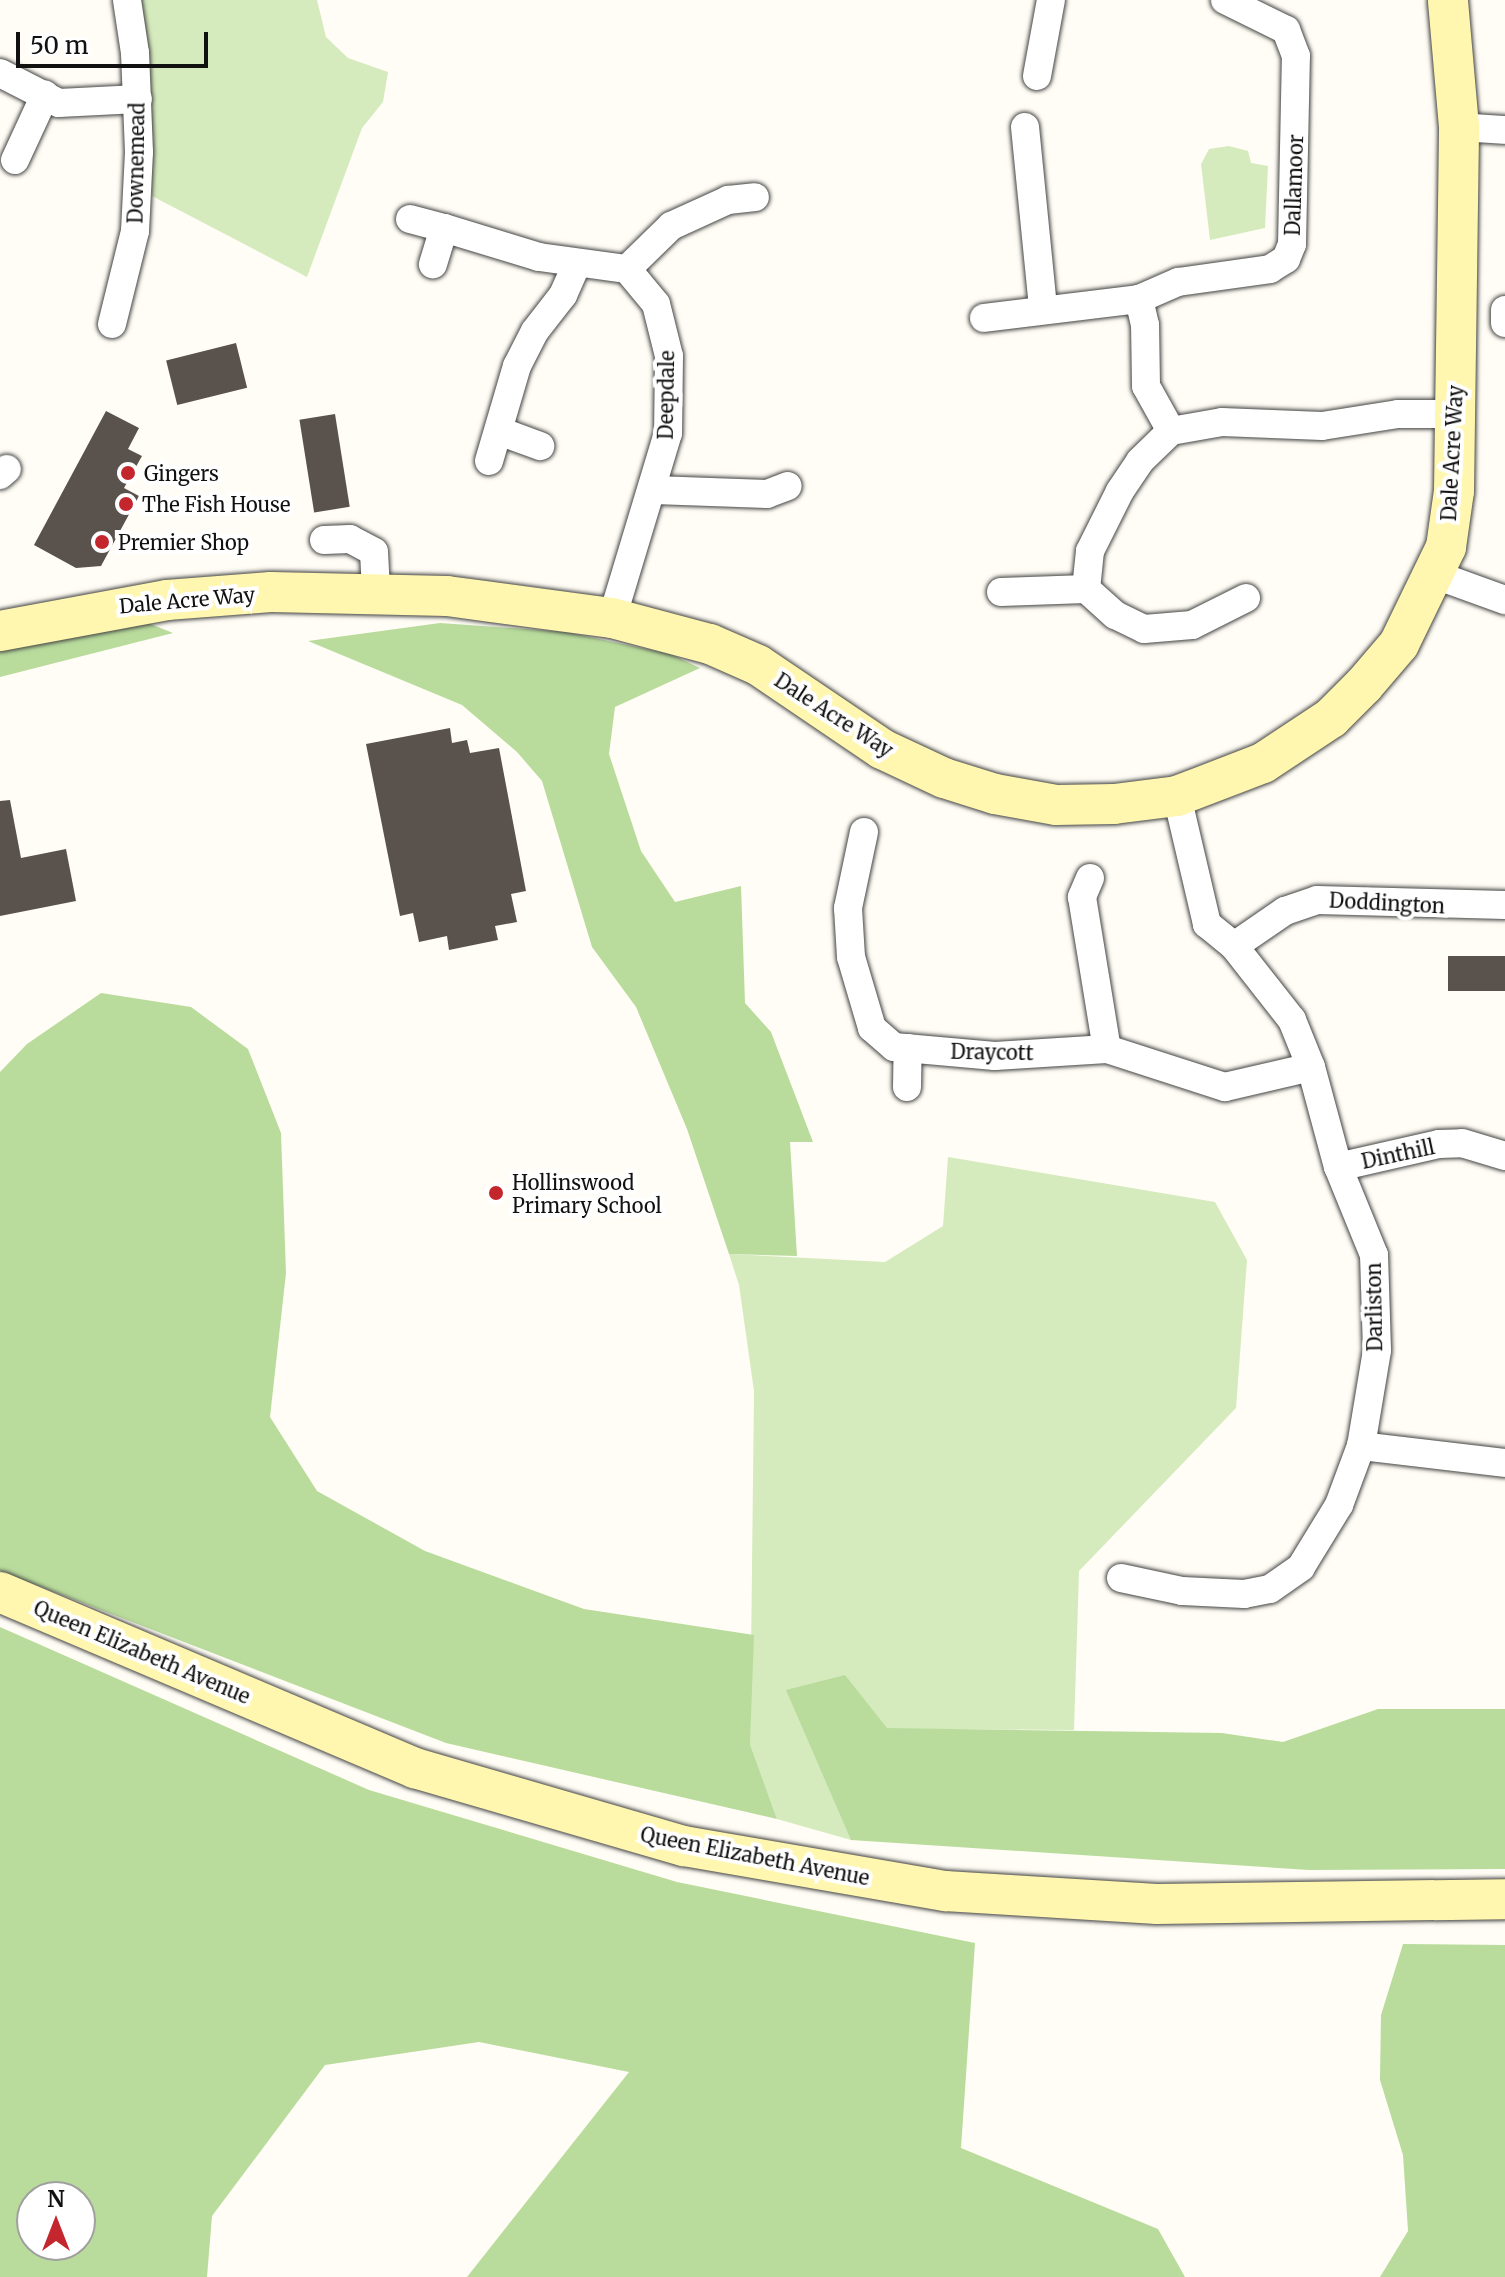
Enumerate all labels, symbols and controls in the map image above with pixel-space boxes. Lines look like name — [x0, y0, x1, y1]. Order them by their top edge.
scale bar — [20, 16, 212, 66]
text: 50 m — [30, 30, 89, 61]
street label: Downemead — [123, 102, 149, 224]
street label: Dallamoor — [1280, 134, 1308, 236]
street label: Deepdale — [653, 350, 679, 440]
street label: Dale Acre Way — [1436, 384, 1468, 522]
place label: Gingers — [144, 461, 219, 485]
marker: Gingers — [119, 464, 137, 482]
place label: The Fish House — [142, 492, 290, 516]
marker: The Fish House — [117, 495, 135, 513]
place label: Premier Shop — [118, 530, 249, 554]
marker: Premier Shop — [93, 533, 111, 551]
street label: Dale Acre Way — [118, 582, 256, 618]
street label: Dale Acre Way — [770, 668, 898, 762]
street label: Doddington — [1328, 888, 1446, 918]
street label: Draycott — [950, 1039, 1034, 1065]
street label: Dinthill — [1359, 1135, 1437, 1173]
place label: Hollinswood Primary School — [512, 1170, 662, 1217]
marker: Hollinswood Primary School — [487, 1184, 505, 1202]
street label: Darliston — [1361, 1262, 1387, 1352]
street label: Queen Elizabeth Avenue — [30, 1595, 254, 1709]
street label: Queen Elizabeth Avenue — [638, 1822, 872, 1890]
north arrow — [16, 2181, 96, 2261]
text: N — [47, 2185, 65, 2213]

